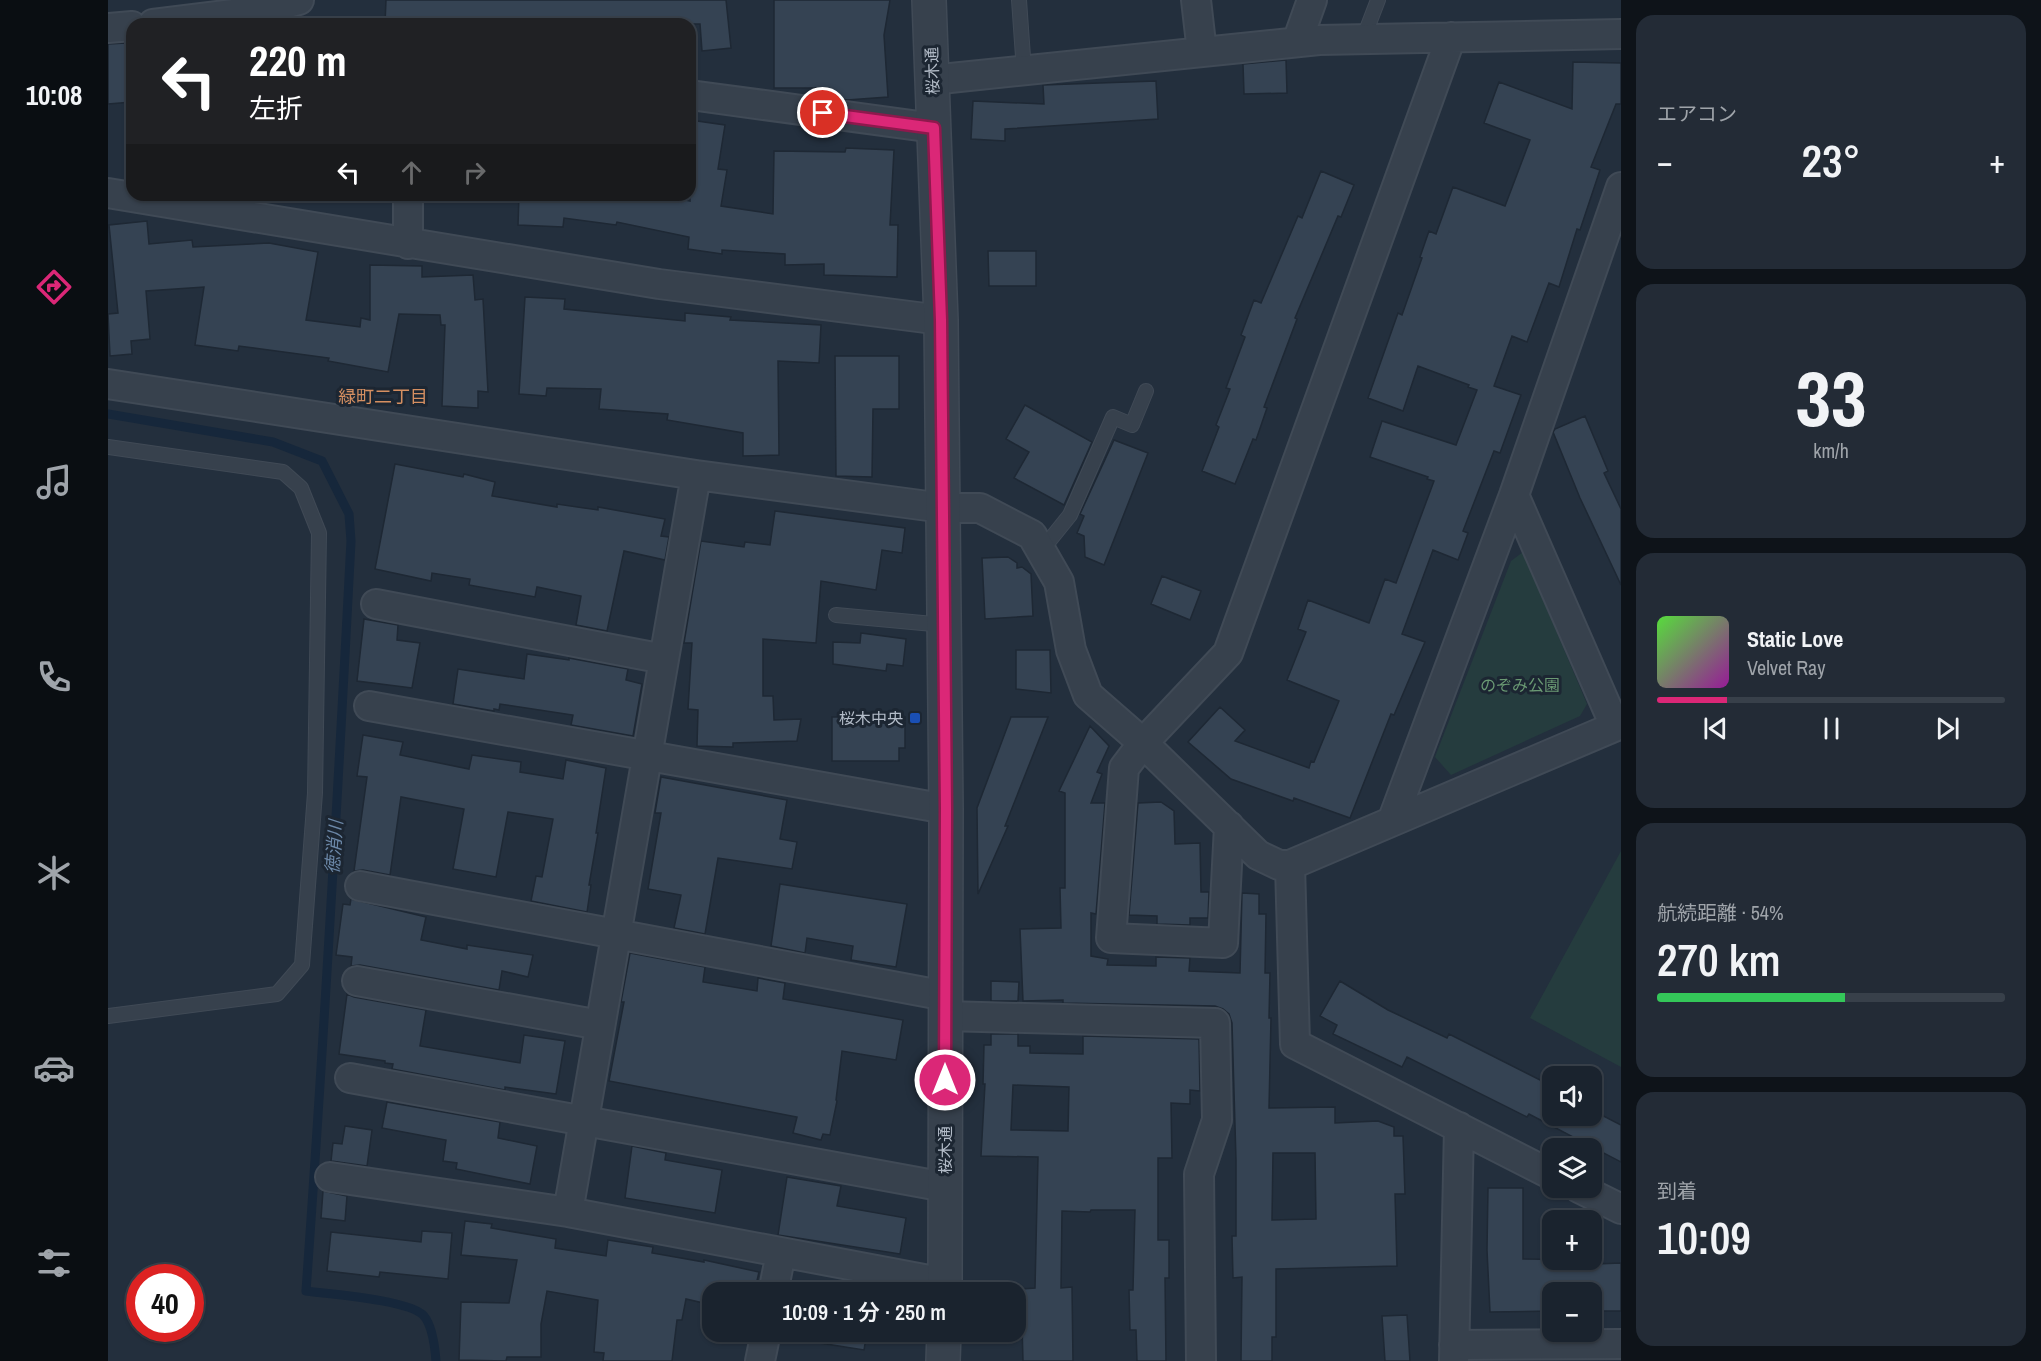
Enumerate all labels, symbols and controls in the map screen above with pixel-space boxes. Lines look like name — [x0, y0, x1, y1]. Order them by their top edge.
text: 220 m — [249, 33, 347, 89]
icon: left — [150, 42, 228, 120]
street label: 桜木通 — [920, 47, 944, 95]
text: 10:08 — [26, 77, 82, 113]
pin — [797, 87, 848, 138]
text: 左折 — [249, 90, 303, 126]
icon: arrive — [806, 96, 839, 129]
text: エアコン — [1657, 100, 1737, 127]
text: 23° — [1801, 130, 1861, 191]
text: − — [1657, 139, 1673, 183]
text: + — [1989, 139, 2005, 183]
icon: left — [332, 156, 365, 189]
icon: ahead — [395, 156, 428, 189]
icon: right — [458, 156, 491, 189]
icon: directions — [33, 266, 75, 308]
text: 33 — [1795, 345, 1867, 450]
district label: 緑町二丁目 — [338, 384, 428, 409]
text: km/h — [1813, 437, 1849, 464]
icon: music — [33, 461, 75, 503]
text: Static Love — [1747, 624, 1843, 654]
text: Velvet Ray — [1747, 654, 1825, 681]
icon: phone — [33, 656, 75, 698]
park label: のぞみ公園 — [1480, 674, 1560, 696]
place label: 桜木中央 — [839, 707, 903, 729]
marker: 桜木中央 — [908, 711, 922, 725]
icon: previous — [1699, 712, 1732, 745]
icon: pause — [1815, 712, 1848, 745]
icon: next — [1931, 712, 1964, 745]
water label: 徳消川 — [320, 817, 348, 875]
icon: climate — [33, 852, 75, 894]
text: 航続距離 · 54% — [1657, 899, 1784, 926]
text: 270 km — [1657, 929, 1781, 990]
icon: car — [33, 1047, 75, 1089]
position arrow — [913, 1048, 977, 1112]
map controls — [1542, 1066, 1602, 1342]
button: sound — [1542, 1066, 1602, 1126]
street label: 桜木通 — [934, 1126, 956, 1174]
button: layers — [1542, 1138, 1602, 1198]
text: 到着 — [1657, 1177, 1697, 1204]
text: 10:09 — [1657, 1207, 1751, 1268]
button: + — [1542, 1210, 1602, 1270]
icon: filters — [33, 1242, 75, 1284]
speed limit sign: 40 — [126, 1264, 204, 1342]
button: − — [1542, 1282, 1602, 1342]
text: 10:09 · 1 分 · 250 m — [782, 1297, 946, 1327]

